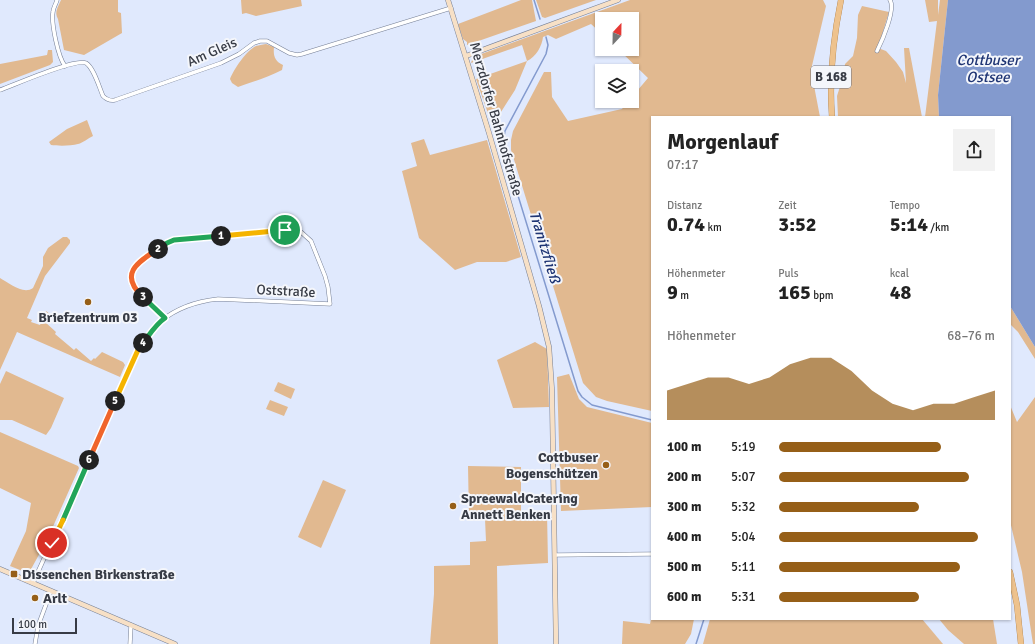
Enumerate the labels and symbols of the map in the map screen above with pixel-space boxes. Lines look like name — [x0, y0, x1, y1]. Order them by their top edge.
north arrow — [595, 12, 639, 56]
street label: Am Gleis — [184, 34, 240, 70]
street label: Merzdorfer Bahnhofstraße — [466, 40, 526, 198]
water label: Cottbuser Ostsee — [957, 51, 1022, 86]
road number: B 168 — [811, 66, 851, 88]
water label: Tranitzfließ — [526, 209, 565, 287]
pin — [268, 213, 302, 247]
pin: 1 — [211, 226, 231, 246]
pin: 2 — [148, 239, 168, 259]
street label: Oststraße — [256, 281, 316, 301]
pin: 3 — [133, 287, 153, 307]
marker: Briefzentrum 03 — [83, 297, 93, 307]
place label: Briefzentrum 03 — [38, 309, 138, 326]
pin: 4 — [133, 333, 153, 353]
pin: 5 — [105, 391, 125, 411]
place label: Cottbuser Bogenschützen — [506, 449, 598, 482]
pin: 6 — [79, 450, 99, 470]
marker: Cottbuser Bogenschützen — [601, 460, 611, 470]
place label: SpreewaldCatering Annett Benken — [461, 490, 578, 523]
marker: SpreewaldCatering Annett Benken — [448, 501, 458, 511]
pin — [35, 526, 69, 560]
place label: Dissenchen Birkenstraße — [22, 566, 175, 583]
marker: Dissenchen Birkenstraße — [9, 569, 19, 579]
place label: Arlt — [43, 590, 68, 607]
marker: Arlt — [30, 593, 40, 603]
scale bar — [12, 616, 77, 635]

